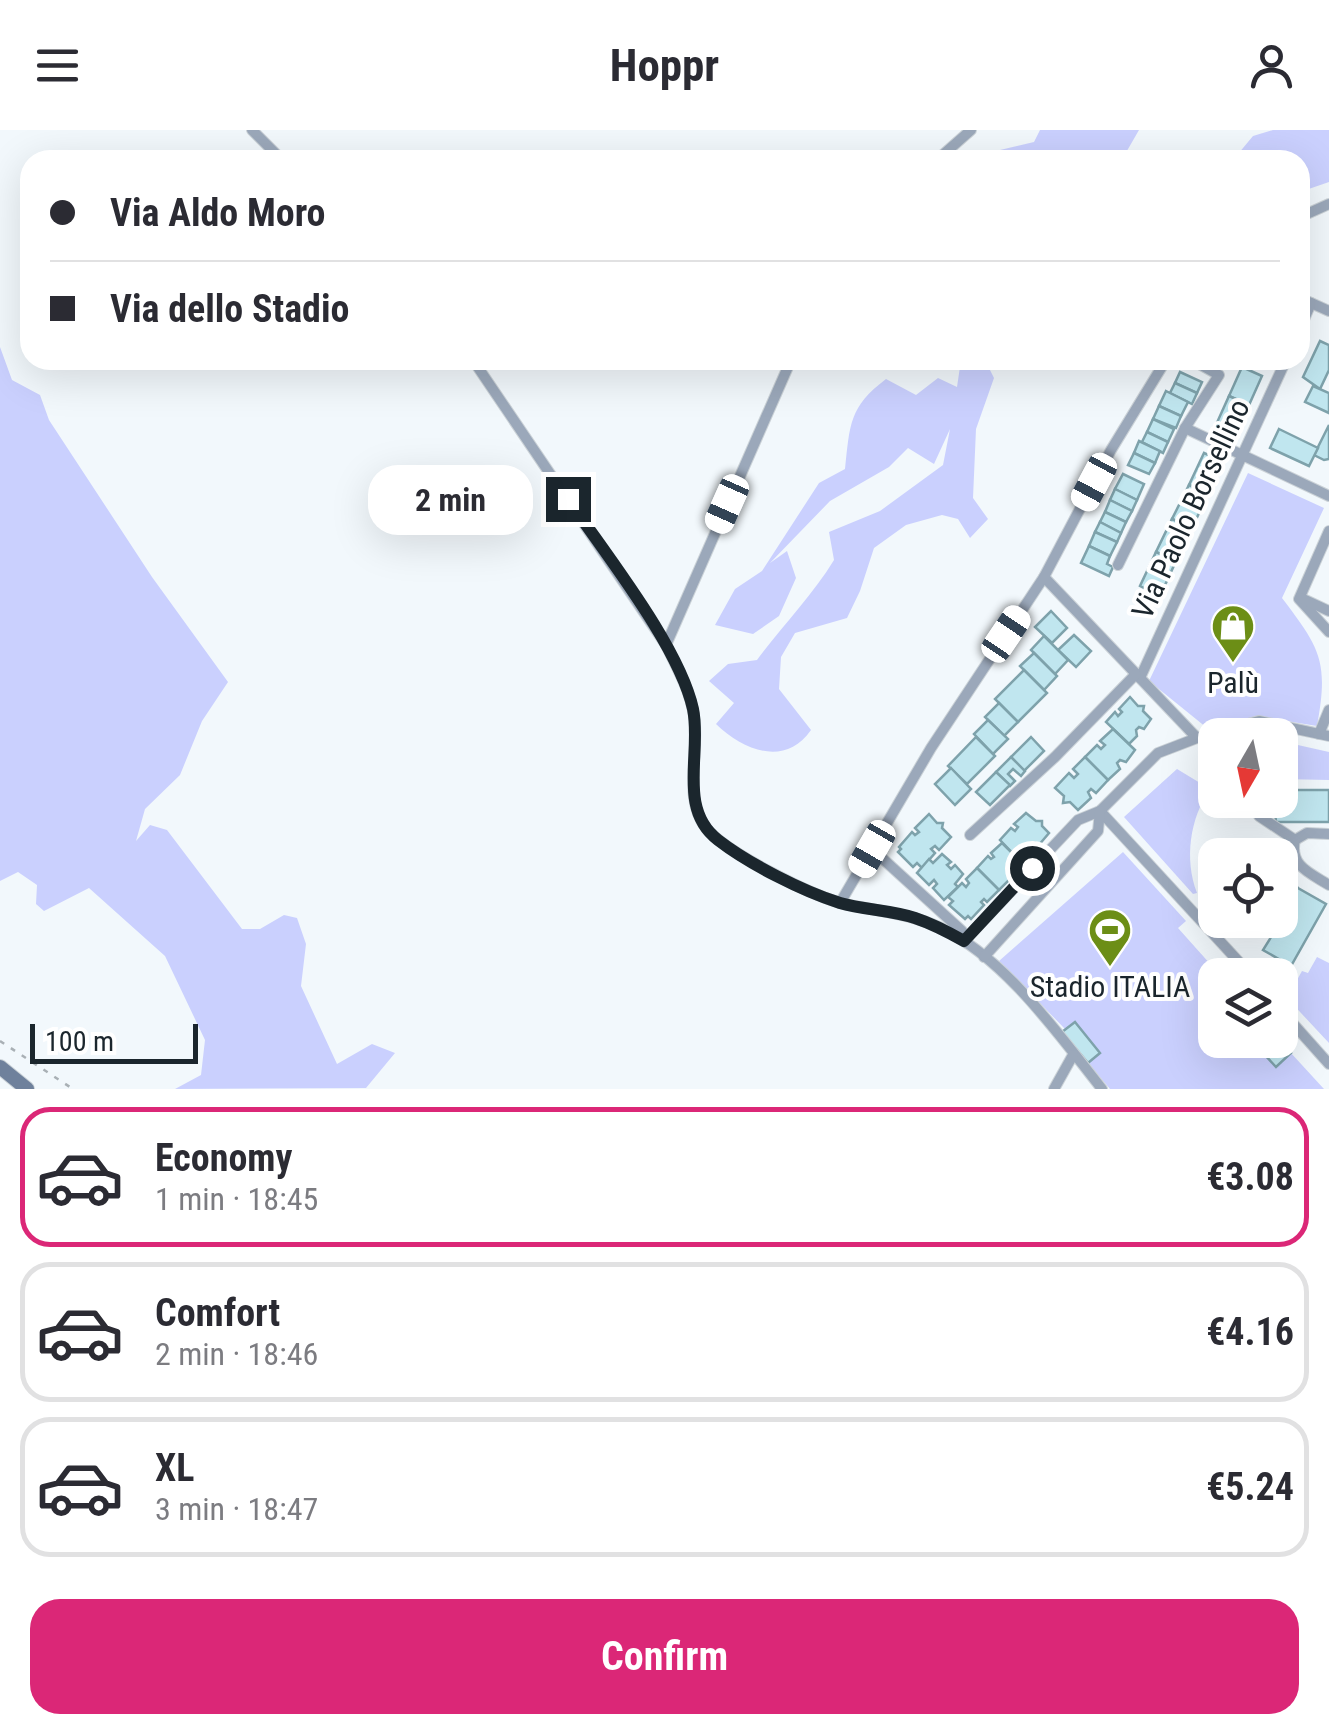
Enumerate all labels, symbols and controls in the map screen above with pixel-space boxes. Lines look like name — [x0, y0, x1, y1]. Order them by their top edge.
icon: menu — [30, 38, 85, 93]
icon: person — [1244, 38, 1299, 93]
text: Hoppr — [610, 39, 719, 92]
text: Via Aldo Moro — [110, 191, 326, 235]
text: Via dello Stadio — [110, 287, 349, 331]
street label: Via Paolo Borsellino — [1124, 393, 1257, 624]
car — [1067, 448, 1121, 516]
callout: 2 min — [368, 464, 533, 534]
car — [701, 470, 753, 538]
route end — [546, 477, 591, 522]
text: 2 min — [415, 481, 486, 519]
car — [977, 601, 1035, 667]
shop icon: Palù — [1210, 603, 1256, 664]
place label: Palù — [1207, 665, 1259, 700]
north arrow — [1198, 718, 1298, 818]
map controls — [1198, 718, 1298, 1058]
car — [844, 816, 900, 882]
button: locate — [1198, 838, 1298, 938]
route start — [1010, 846, 1055, 891]
sports icon: Stadio ITALIA — [1087, 907, 1133, 968]
button: layers — [1198, 958, 1298, 1058]
place label: Stadio ITALIA — [1030, 969, 1190, 1004]
scale bar — [30, 1019, 198, 1064]
text: 100 m — [45, 1025, 114, 1058]
icon: car — [35, 1132, 125, 1222]
text: Economy — [155, 1136, 292, 1180]
text: €3.08 — [1206, 1155, 1294, 1199]
text: 1 min · 18:45 — [155, 1180, 318, 1218]
icon: car — [35, 1287, 125, 1377]
text: Comfort — [155, 1291, 280, 1335]
text: €4.16 — [1206, 1310, 1294, 1354]
text: 2 min · 18:46 — [155, 1335, 318, 1373]
icon: car — [35, 1442, 125, 1532]
text: XL — [155, 1446, 194, 1490]
text: €5.24 — [1206, 1465, 1294, 1509]
text: 3 min · 18:47 — [155, 1490, 318, 1528]
button: Confirm — [30, 1599, 1299, 1714]

